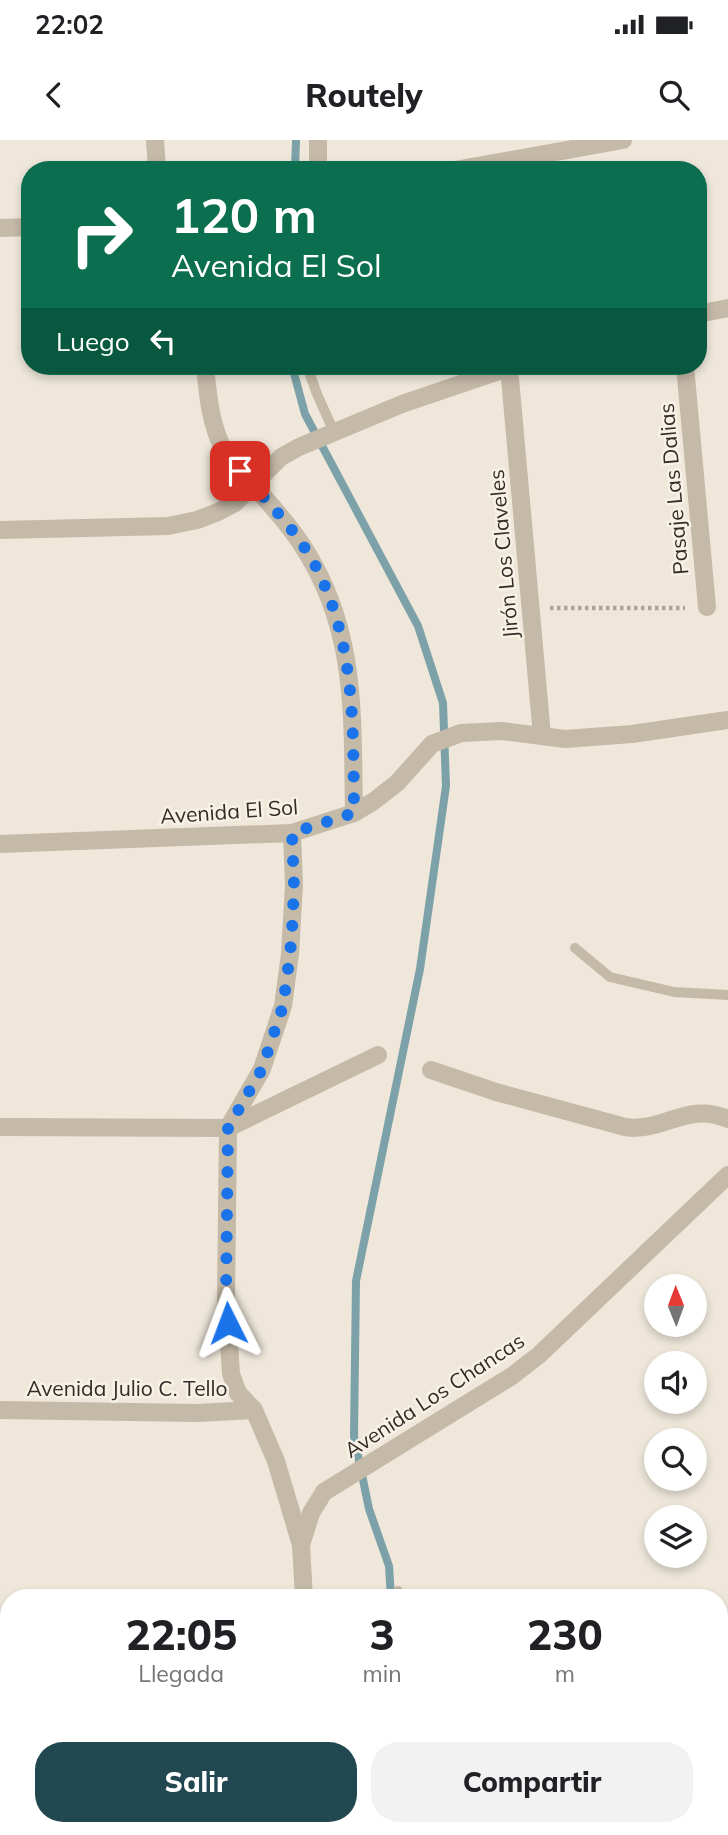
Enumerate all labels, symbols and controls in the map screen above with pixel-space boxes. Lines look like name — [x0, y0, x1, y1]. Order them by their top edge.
text: 22:02 — [35, 8, 104, 41]
text: Routely — [305, 75, 423, 115]
icon: back — [35, 76, 73, 114]
icon: search — [655, 76, 693, 114]
text: 120 m — [171, 184, 317, 245]
icon: right — [56, 189, 147, 280]
text: Avenida El Sol — [171, 245, 382, 285]
icon: left — [144, 322, 182, 360]
text: Luego — [56, 325, 130, 358]
street label: Pasaje Las Dalias — [653, 402, 693, 576]
pin — [210, 441, 270, 501]
icon: arrive — [221, 452, 259, 490]
street label: Jirón Los Claveles — [483, 468, 523, 640]
street label: Avenida El Sol — [159, 793, 299, 829]
north arrow — [644, 1274, 707, 1337]
map controls — [644, 1274, 707, 1568]
position arrow — [191, 1286, 265, 1360]
street label: Avenida Los Chancas — [339, 1327, 529, 1463]
button: sound — [644, 1351, 707, 1414]
street label: Avenida Julio C. Tello — [26, 1375, 228, 1401]
button: search — [644, 1428, 707, 1491]
button: layers — [644, 1505, 707, 1568]
text: 22:05 — [125, 1608, 237, 1661]
text: 3 — [369, 1608, 395, 1661]
text: 230 — [527, 1608, 603, 1661]
text: Llegada — [138, 1659, 224, 1688]
text: min — [362, 1659, 402, 1688]
text: m — [555, 1659, 575, 1688]
button: Salir — [35, 1742, 357, 1822]
button: Compartir — [371, 1742, 693, 1822]

